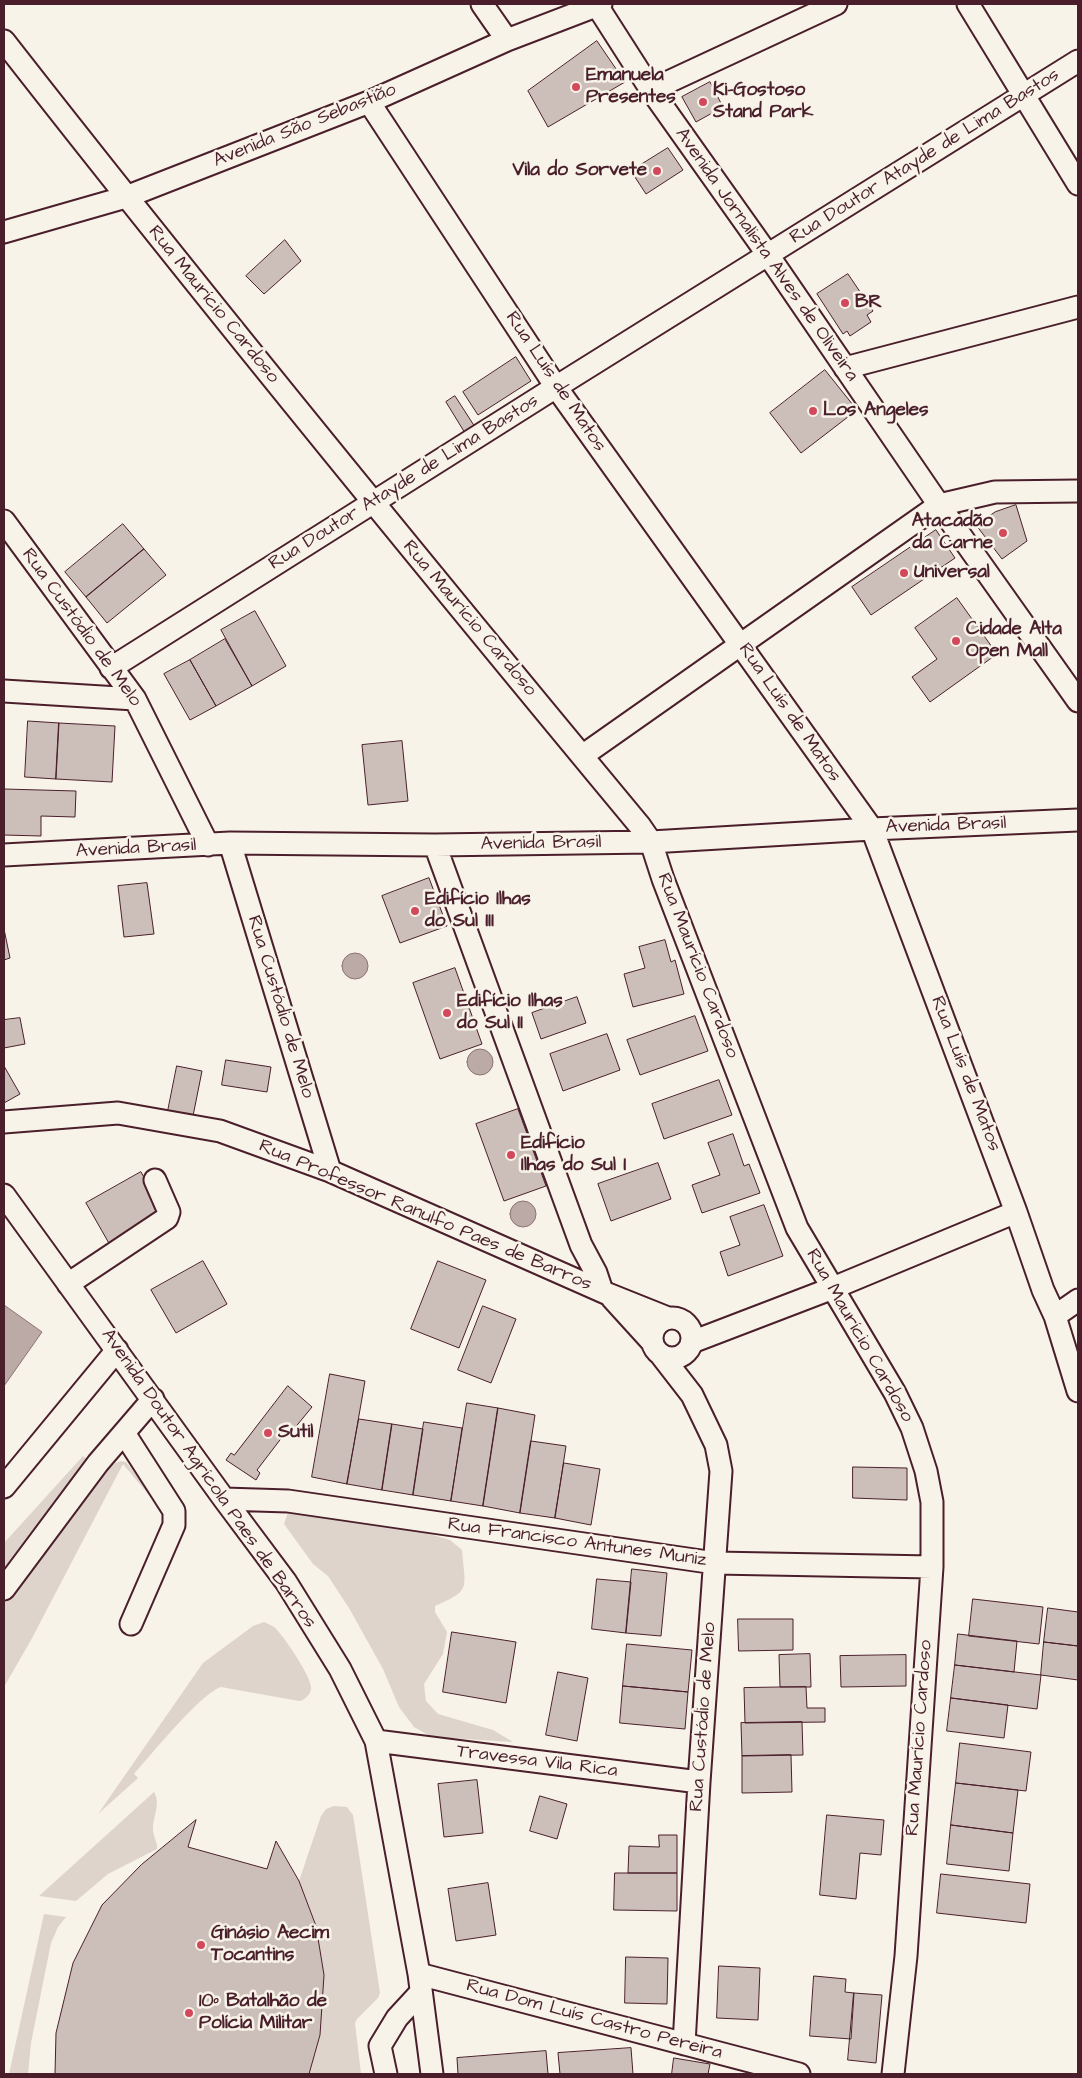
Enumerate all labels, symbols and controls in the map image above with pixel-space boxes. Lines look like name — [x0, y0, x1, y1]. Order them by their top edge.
street label: Rua Doutor Atayde de Lima Bastos — [786, 64, 1064, 250]
place label: Emanuela Presentes — [586, 65, 676, 109]
street label: Avenida São Sebastião — [210, 79, 400, 173]
place label: Ki-Gostoso Stand Park — [713, 80, 813, 124]
marker: Emanuela Presentes — [570, 81, 582, 93]
marker: Ki-Gostoso Stand Park — [697, 96, 709, 108]
street label: Avenida Jornalista Alves de Oliveira — [669, 124, 863, 386]
place label: Vila do Sorvete — [512, 160, 647, 182]
marker: Vila do Sorvete — [651, 165, 663, 177]
street label: Rua Maurício Cardoso — [142, 222, 284, 388]
place label: BR — [855, 292, 882, 314]
marker: BR — [839, 297, 851, 309]
street label: Rua Luís de Matos — [500, 308, 610, 456]
street label: Rua Doutor Atayde de Lima Bastos — [265, 390, 543, 576]
place label: Los Angeles — [823, 400, 929, 422]
marker: Los Angeles — [807, 405, 819, 417]
place label: Atacadão da Carne — [912, 511, 993, 555]
marker: Atacadão da Carne — [997, 527, 1009, 539]
street label: Rua Maurício Cardoso — [397, 536, 541, 702]
street label: Rua Custódio de Melo — [16, 545, 146, 711]
place label: Universal — [914, 562, 990, 584]
marker: Universal — [898, 567, 910, 579]
place label: Cidade Alta Open Mall — [966, 619, 1062, 663]
marker: Cidade Alta Open Mall — [950, 635, 962, 647]
street label: Rua Luís de Matos — [733, 639, 845, 787]
street label: Avenida Brasil — [885, 812, 1007, 840]
street label: Avenida Brasil — [480, 832, 602, 856]
street label: Avenida Brasil — [75, 834, 197, 864]
street label: Rua Maurício Cardoso — [651, 870, 743, 1062]
place label: Edifício Ilhas do Sul III — [425, 889, 531, 933]
marker: Edifício Ilhas do Sul III — [409, 905, 421, 917]
street label: Rua Custódio de Melo — [241, 913, 319, 1101]
place label: Edifício Ilhas do Sul II — [457, 991, 563, 1035]
street label: Rua Luís de Matos — [925, 993, 1005, 1155]
marker: Edifício Ilhas do Sul II — [441, 1007, 453, 1019]
place label: Edifício Ilhas do Sul I — [521, 1133, 626, 1177]
street label: Rua Professor Ranulfo Paes de Barros — [255, 1135, 595, 1297]
marker: Edifício Ilhas do Sul I — [505, 1149, 517, 1161]
street label: Rua Maurício Cardoso — [800, 1245, 918, 1427]
street label: Avenida Doutor Agrícola Paes de Barros — [95, 1325, 321, 1633]
place label: Sutil — [278, 1422, 313, 1444]
marker: Sutil — [262, 1427, 274, 1439]
street label: Rua Francisco Antunes Muniz — [446, 1514, 708, 1572]
street label: Rua Custódio de Melo — [686, 1622, 722, 1812]
street label: Rua Maurício Cardoso — [902, 1639, 938, 1837]
street label: Travessa Vila Rica — [455, 1741, 619, 1783]
place label: Ginásio Aecim Tocantins — [211, 1923, 329, 1967]
marker: Ginásio Aecim Tocantins — [195, 1939, 207, 1951]
street label: Rua Dom Luís Castro Pereira — [464, 1975, 724, 2065]
place label: 10º Batalhão de Polícia Militar — [199, 1991, 327, 2035]
marker: 10º Batalhão de Polícia Militar — [183, 2007, 195, 2019]

